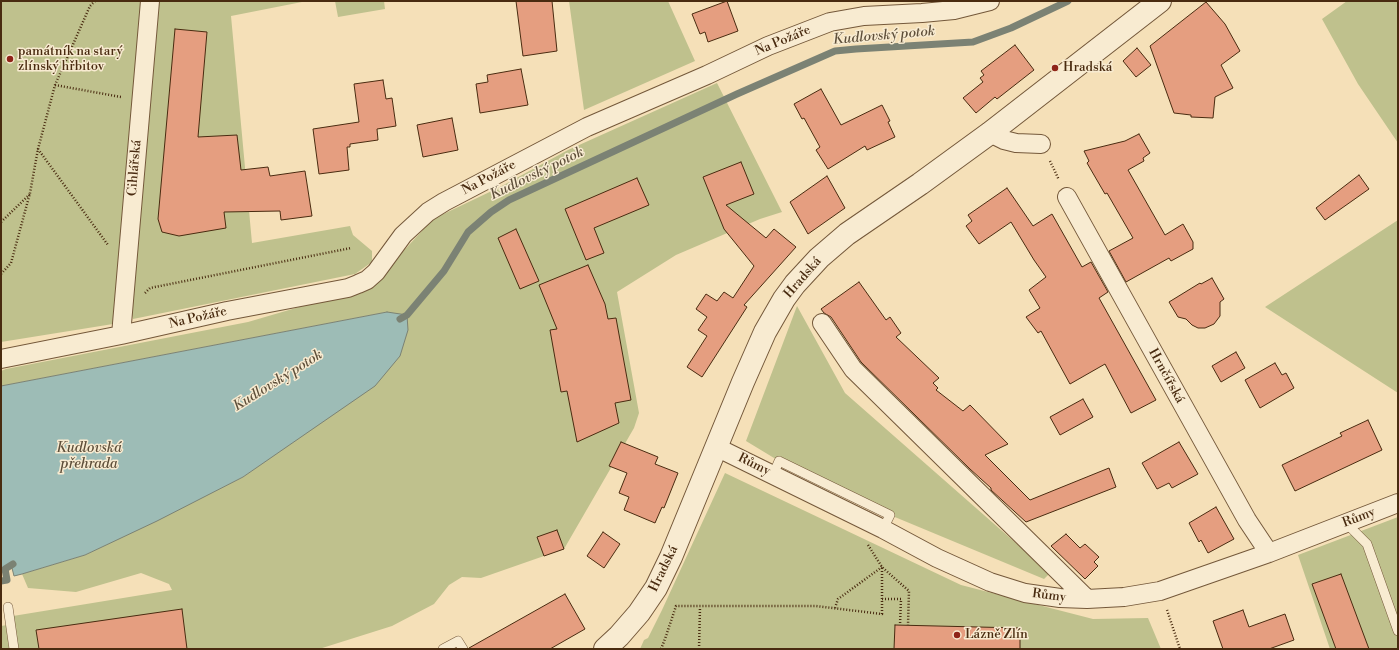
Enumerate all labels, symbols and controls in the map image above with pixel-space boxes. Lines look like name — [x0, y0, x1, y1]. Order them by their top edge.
street label: Na Požáře — [753, 22, 813, 60]
water label: Kudlovský potok — [832, 23, 936, 49]
place label: památník na starý zlínský hřbitov — [18, 44, 123, 75]
marker: památník na starý zlínský hřbitov — [5, 54, 15, 64]
place label: Hradská — [1063, 60, 1112, 76]
marker: Hradská — [1050, 63, 1060, 73]
street label: Cihlářská — [125, 139, 145, 197]
water label: Kudlovský potok — [487, 144, 587, 204]
street label: Na Požáře — [459, 157, 519, 199]
street label: Hradská — [781, 254, 825, 302]
street label: Na Požáře — [168, 304, 228, 332]
street label: Hrnčířská — [1145, 346, 1187, 406]
water label: Kudlovský potok — [230, 347, 326, 415]
water label: Kudlovská přehrada — [56, 441, 122, 474]
street label: Růmy — [735, 451, 773, 479]
street label: Růmy — [1340, 505, 1378, 531]
street label: Hradská — [646, 543, 682, 595]
street label: Růmy — [1031, 586, 1067, 606]
place label: Lázně Zlín — [965, 627, 1028, 643]
marker: Lázně Zlín — [952, 630, 962, 640]

